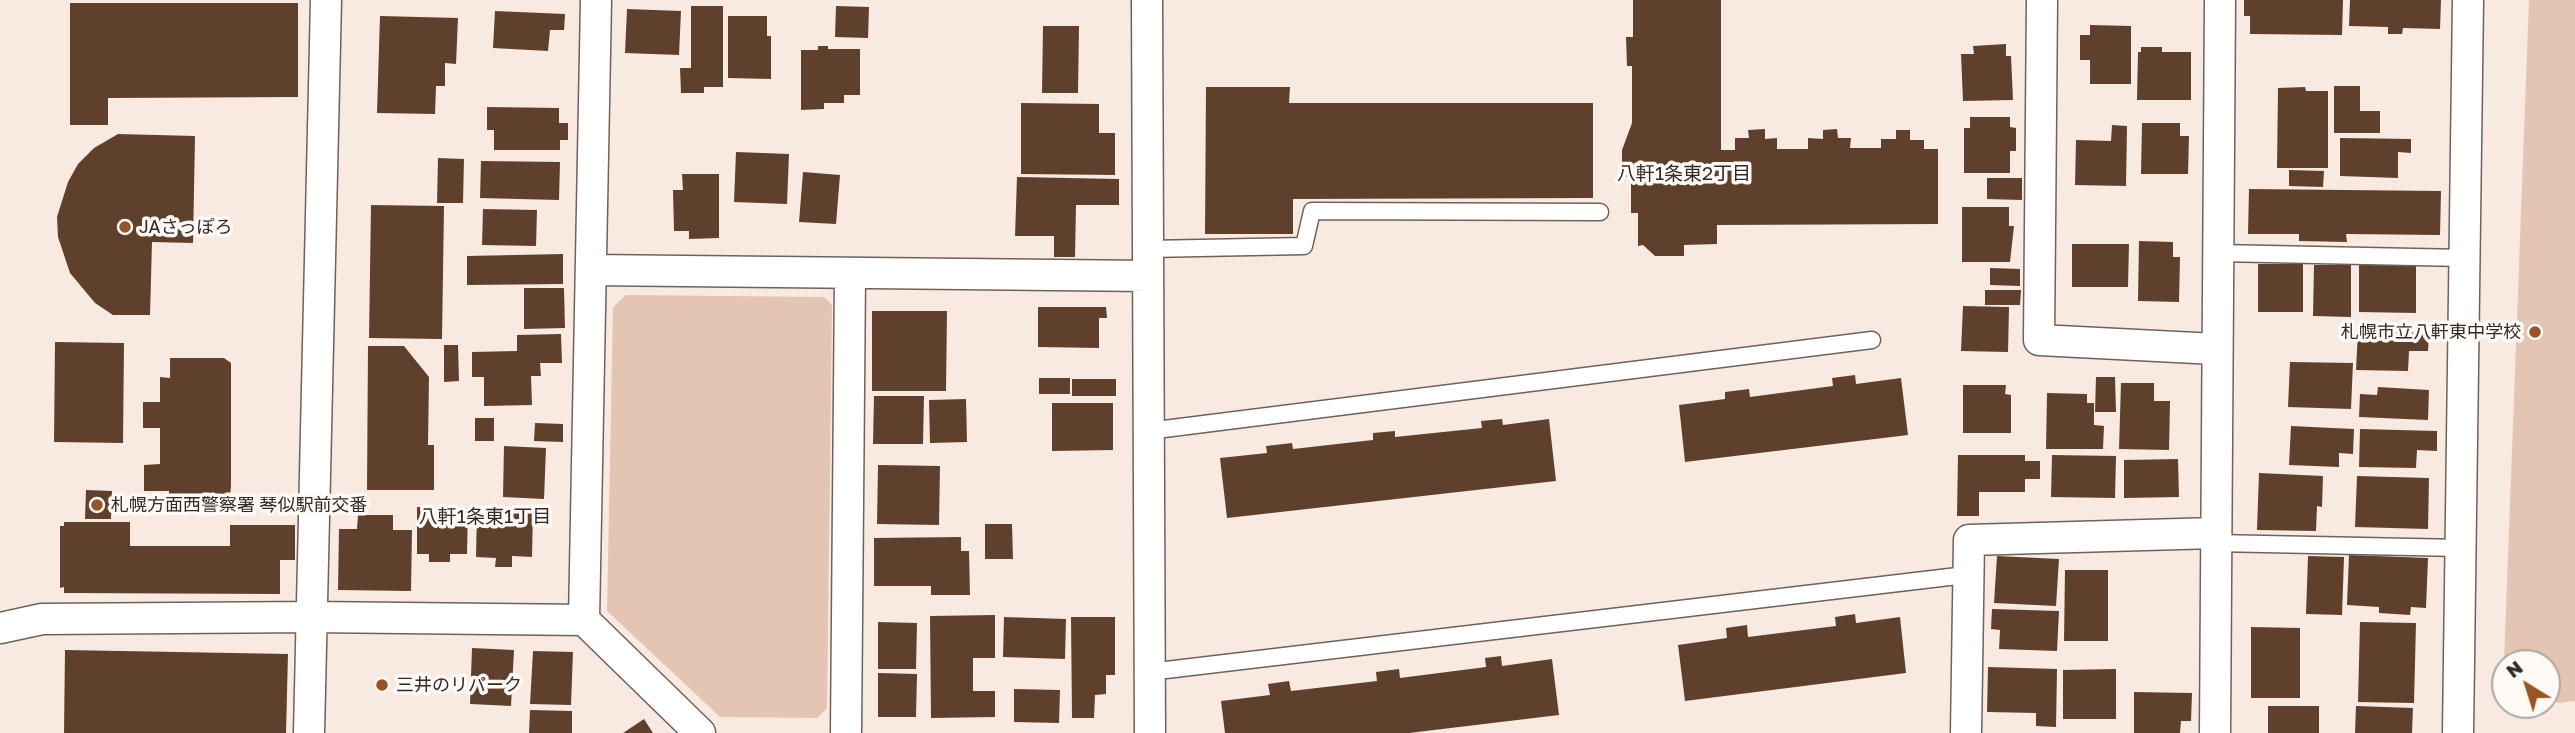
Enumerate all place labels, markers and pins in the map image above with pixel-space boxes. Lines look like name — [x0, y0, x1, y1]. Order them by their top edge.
place label: JAさっぽろ — [139, 216, 233, 238]
marker: JAさっぽろ — [117, 219, 133, 235]
place label: 札幌市立八軒東中学校 — [2341, 321, 2521, 343]
marker: 札幌市立八軒東中学校 — [2527, 324, 2543, 340]
place label: 札幌方面西警察署 琴似駅前交番 — [111, 494, 367, 516]
marker: 札幌方面西警察署 琴似駅前交番 — [89, 497, 105, 513]
place label: 三井のリパーク — [396, 674, 522, 696]
marker: 三井のリパーク — [374, 677, 390, 693]

